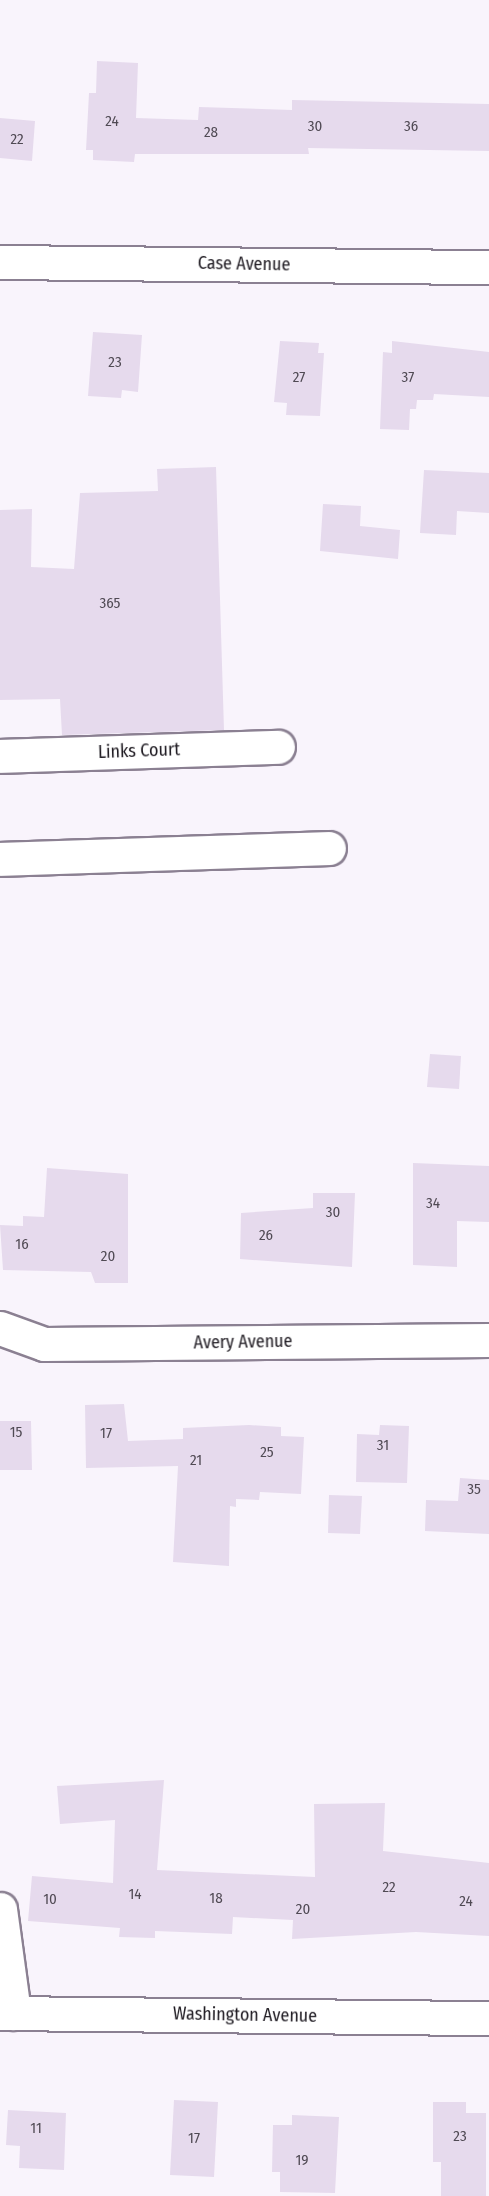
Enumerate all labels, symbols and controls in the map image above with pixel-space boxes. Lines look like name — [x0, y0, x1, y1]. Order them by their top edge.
house number: 24 — [105, 113, 119, 131]
house number: 30 — [308, 118, 322, 136]
house number: 36 — [404, 118, 418, 136]
house number: 28 — [204, 124, 218, 142]
house number: 22 — [10, 131, 24, 149]
street label: Case Avenue — [198, 252, 290, 276]
house number: 23 — [108, 354, 122, 372]
house number: 27 — [293, 369, 305, 387]
house number: 37 — [402, 369, 414, 387]
house number: 365 — [99, 595, 121, 613]
street label: Links Court — [98, 739, 180, 763]
house number: 34 — [426, 1195, 440, 1213]
house number: 30 — [326, 1204, 340, 1222]
house number: 26 — [259, 1227, 273, 1245]
house number: 16 — [15, 1236, 29, 1254]
house number: 20 — [101, 1248, 115, 1266]
street label: Avery Avenue — [193, 1330, 293, 1354]
house number: 15 — [10, 1424, 22, 1442]
house number: 17 — [100, 1425, 112, 1443]
house number: 31 — [377, 1437, 389, 1455]
house number: 25 — [260, 1444, 274, 1462]
house number: 21 — [190, 1452, 202, 1470]
house number: 35 — [467, 1481, 481, 1499]
house number: 22 — [382, 1879, 396, 1897]
house number: 14 — [128, 1886, 142, 1904]
house number: 18 — [209, 1890, 223, 1908]
house number: 10 — [43, 1891, 57, 1909]
house number: 24 — [459, 1893, 473, 1911]
house number: 20 — [296, 1901, 310, 1919]
street label: Washington Avenue — [173, 2003, 317, 2027]
house number: 11 — [30, 2120, 42, 2138]
house number: 23 — [453, 2128, 467, 2146]
house number: 17 — [188, 2130, 200, 2148]
house number: 19 — [295, 2152, 309, 2170]

